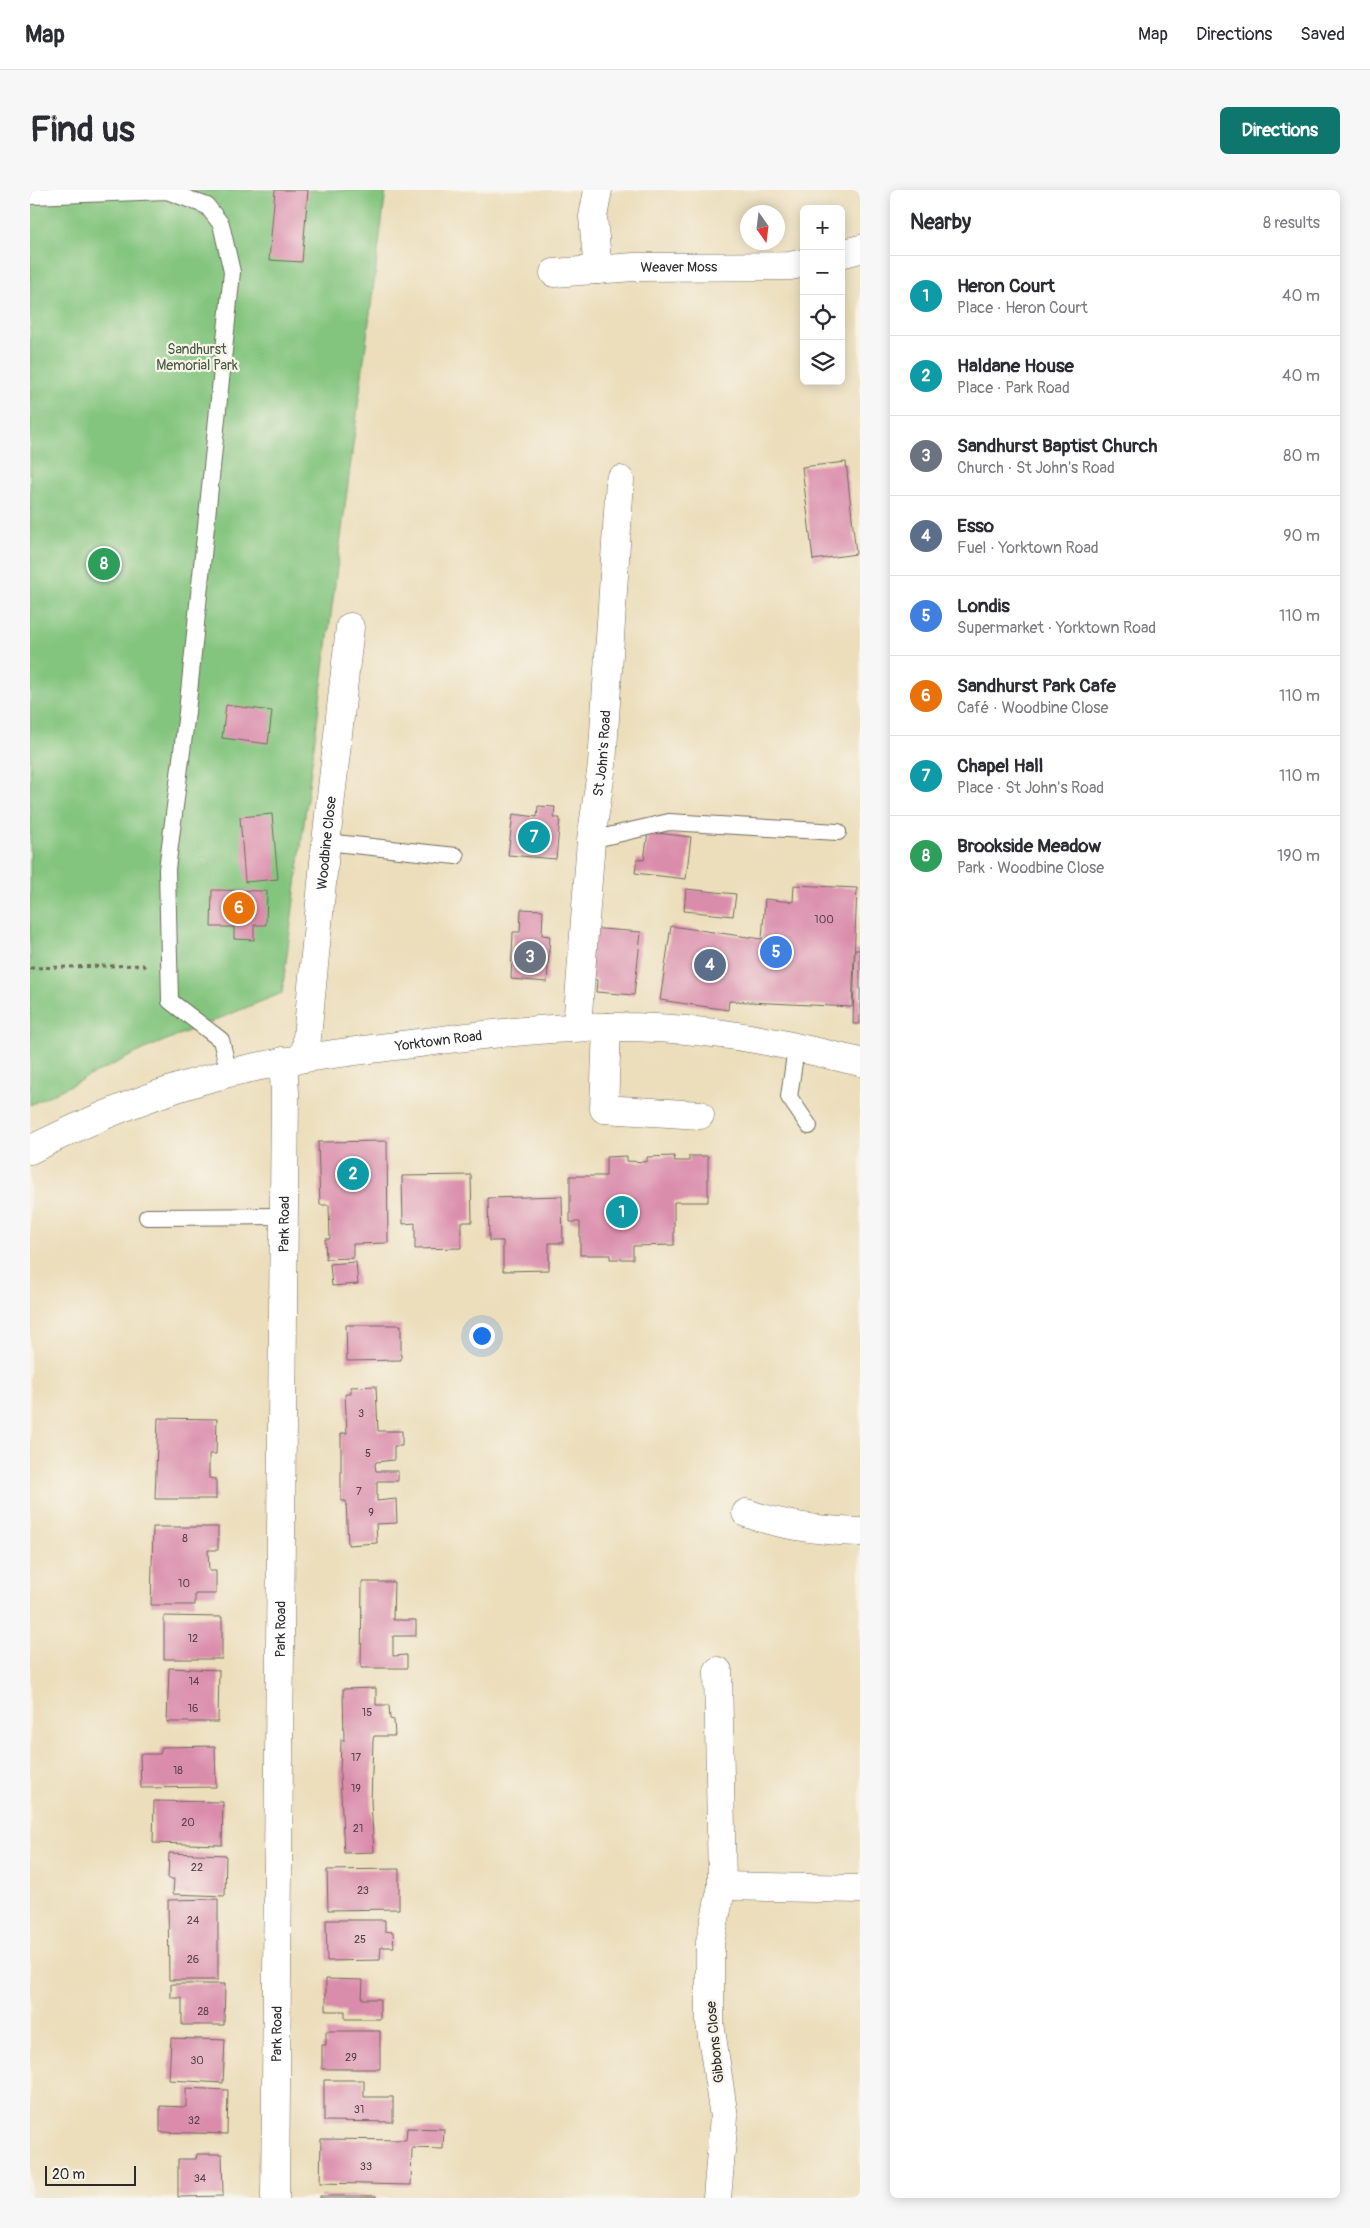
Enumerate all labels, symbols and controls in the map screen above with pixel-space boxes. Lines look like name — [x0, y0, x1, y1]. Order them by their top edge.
text: Map — [25, 20, 65, 49]
text: Map — [1138, 23, 1168, 46]
text: Directions — [1196, 23, 1272, 46]
text: Saved — [1300, 23, 1345, 46]
button: Directions — [1220, 107, 1340, 154]
text: Find us — [30, 108, 135, 152]
north arrow — [740, 205, 785, 250]
map controls — [800, 205, 845, 385]
button: + — [800, 205, 845, 250]
text: Nearby — [910, 209, 971, 236]
text: 8 results — [1263, 213, 1320, 233]
button: − — [800, 250, 845, 295]
street label: Weaver Moss — [640, 258, 718, 275]
text: Heron Court — [957, 274, 1055, 298]
text: 1 — [923, 286, 929, 306]
text: 40 m — [1282, 286, 1320, 306]
button: locate — [800, 295, 845, 340]
text: Place · Heron Court — [957, 298, 1088, 318]
button: layers — [800, 340, 845, 385]
park label: Sandhurst Memorial Park — [156, 341, 238, 374]
text: Haldane House — [957, 354, 1074, 378]
text: 2 — [922, 366, 930, 386]
text: 40 m — [1282, 366, 1320, 386]
text: Place · Park Road — [957, 378, 1070, 398]
text: Sandhurst Baptist Church — [957, 434, 1157, 458]
text: 3 — [922, 446, 930, 466]
text: 80 m — [1283, 446, 1320, 466]
text: Church · St John's Road — [957, 458, 1115, 478]
text: Esso — [957, 514, 994, 538]
text: 4 — [921, 526, 931, 546]
text: 90 m — [1283, 526, 1320, 546]
text: Fuel · Yorktown Road — [957, 538, 1099, 558]
pin: 8 — [88, 545, 120, 583]
text: Londis — [957, 594, 1010, 618]
text: 5 — [922, 606, 930, 626]
text: 110 m — [1279, 606, 1320, 626]
text: Supermarket · Yorktown Road — [957, 618, 1156, 638]
text: Sandhurst Park Cafe — [957, 674, 1116, 698]
text: 6 — [921, 686, 931, 706]
text: 110 m — [1279, 686, 1320, 706]
text: Café · Woodbine Close — [957, 698, 1108, 718]
street label: St John's Road — [589, 709, 614, 798]
text: Chapel Hall — [957, 754, 1043, 778]
text: 7 — [922, 766, 930, 786]
text: 110 m — [1279, 766, 1320, 786]
text: Place · St John's Road — [957, 778, 1104, 798]
street label: Woodbine Close — [313, 795, 340, 890]
pin: 7 — [518, 818, 550, 856]
text: Brookside Meadow — [957, 834, 1101, 858]
text: 8 — [922, 846, 930, 866]
text: 190 m — [1277, 846, 1320, 866]
text: Park · Woodbine Close — [957, 858, 1104, 878]
pin: 6 — [223, 889, 255, 927]
house number: 100 — [814, 913, 834, 926]
pin: 5 — [760, 933, 792, 971]
pin: 3 — [514, 938, 546, 976]
pin: 4 — [694, 946, 726, 984]
street label: Yorktown Road — [393, 1027, 483, 1055]
pin: 2 — [337, 1155, 369, 1193]
pin: 1 — [606, 1193, 638, 1231]
street label: Park Road — [275, 1196, 293, 1252]
your location — [469, 1323, 495, 1349]
house number: 3 — [358, 1407, 364, 1420]
house number: 5 — [365, 1447, 371, 1460]
house number: 7 — [356, 1485, 362, 1498]
house number: 9 — [368, 1506, 374, 1519]
house number: 8 — [182, 1532, 188, 1545]
house number: 10 — [178, 1577, 190, 1590]
street label: Park Road — [271, 1601, 289, 1657]
house number: 12 — [188, 1632, 198, 1645]
house number: 14 — [189, 1675, 200, 1688]
house number: 16 — [188, 1702, 198, 1715]
house number: 15 — [362, 1706, 372, 1719]
house number: 17 — [351, 1751, 361, 1764]
house number: 18 — [173, 1764, 183, 1777]
house number: 19 — [351, 1782, 361, 1795]
house number: 20 — [181, 1816, 195, 1829]
house number: 21 — [353, 1822, 363, 1835]
house number: 22 — [191, 1861, 203, 1874]
house number: 23 — [357, 1884, 369, 1897]
house number: 24 — [187, 1914, 200, 1927]
house number: 25 — [354, 1933, 366, 1946]
house number: 26 — [187, 1953, 199, 1966]
street label: Gibbons Close — [702, 2000, 728, 2084]
house number: 28 — [197, 2005, 209, 2018]
street label: Park Road — [268, 2006, 285, 2062]
house number: 29 — [345, 2051, 357, 2064]
house number: 30 — [190, 2054, 204, 2067]
house number: 31 — [354, 2103, 364, 2116]
house number: 32 — [188, 2114, 200, 2127]
house number: 33 — [360, 2160, 372, 2173]
scale bar — [45, 2163, 136, 2186]
text: 20 m — [52, 2166, 85, 2183]
house number: 34 — [194, 2172, 207, 2185]

